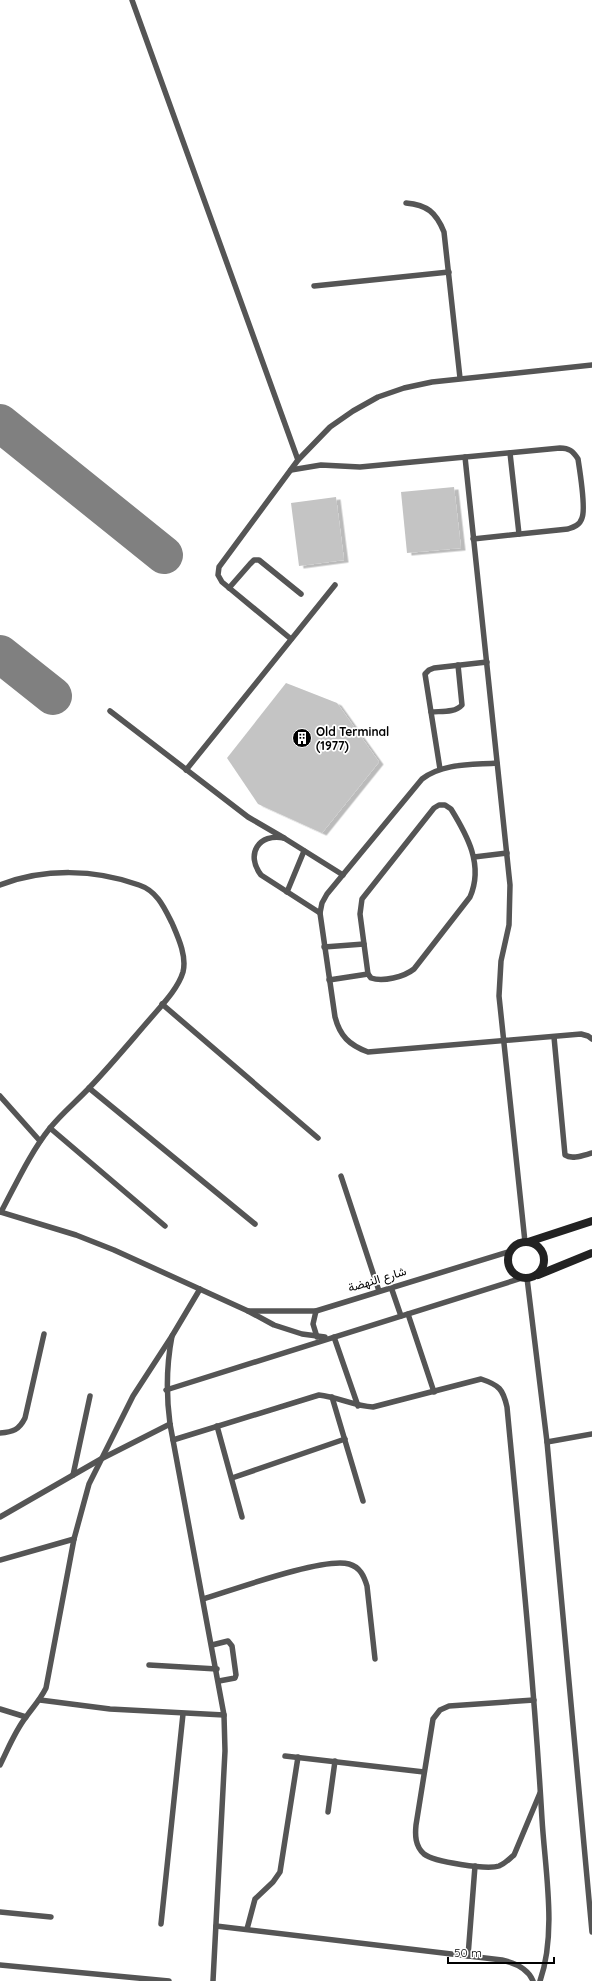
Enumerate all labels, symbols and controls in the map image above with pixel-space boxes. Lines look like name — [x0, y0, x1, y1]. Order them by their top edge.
place label: Old Terminal (1977) — [316, 724, 389, 753]
building icon: Old Terminal (1977) — [291, 727, 313, 749]
street label: شارع النهضة — [346, 1263, 409, 1297]
scale bar — [448, 1939, 554, 1965]
text: 50 m — [454, 1945, 482, 1960]

